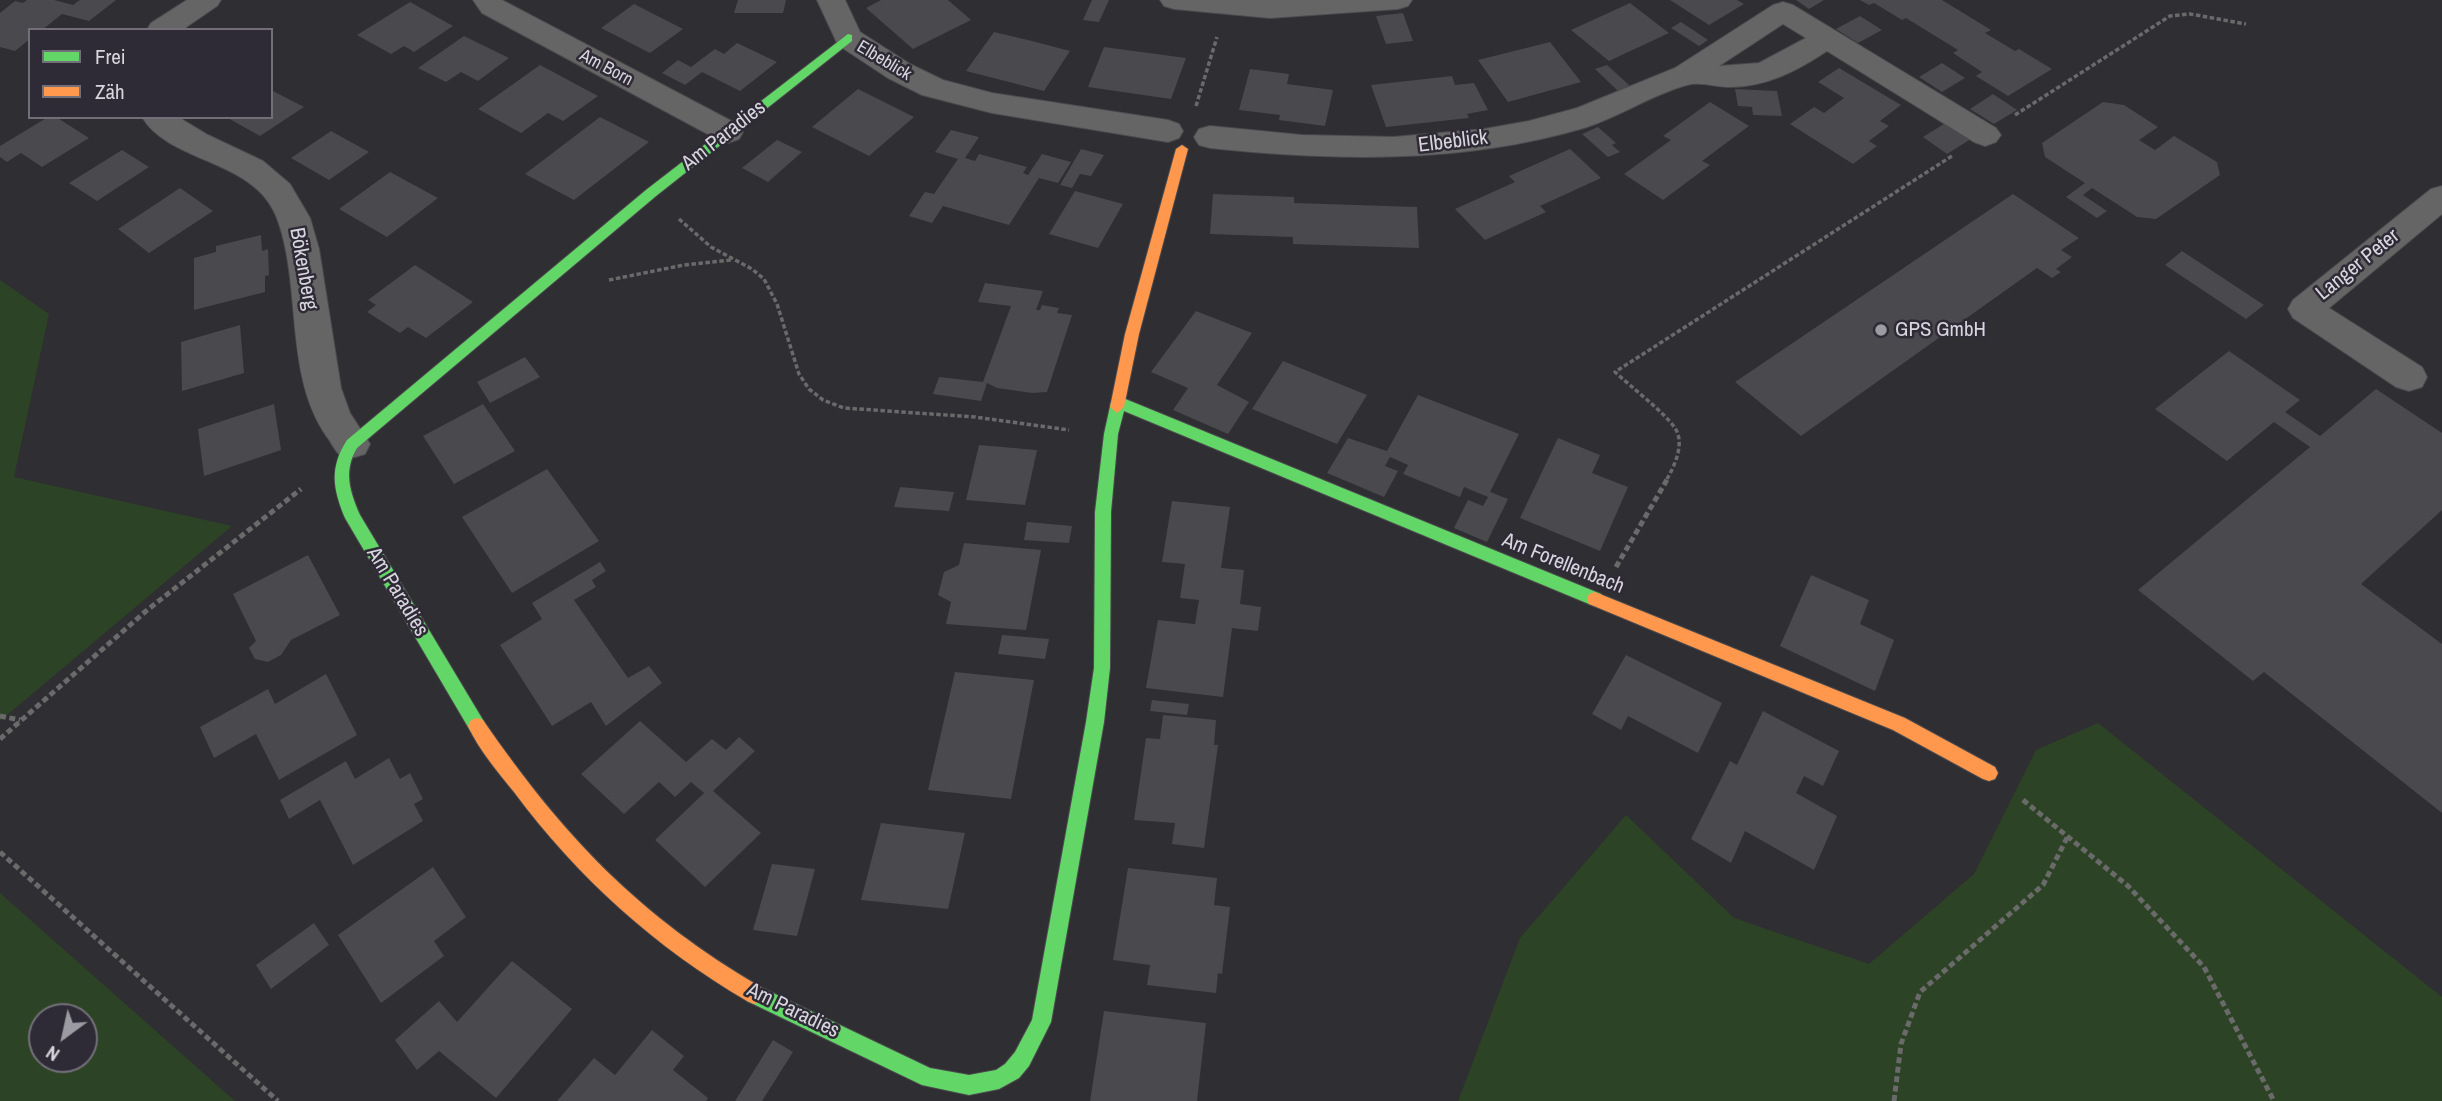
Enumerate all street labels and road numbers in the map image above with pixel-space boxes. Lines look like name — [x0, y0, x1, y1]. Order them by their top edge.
street label: Elbeblick — [853, 36, 915, 86]
street label: Am Born — [576, 45, 636, 91]
street label: Am Paradies — [677, 95, 771, 177]
street label: Elbeblick — [1417, 125, 1489, 159]
street label: Langer Peter — [2311, 224, 2405, 306]
street label: Bökenberg — [283, 226, 323, 312]
street label: Am Forellenbach — [1498, 528, 1628, 600]
street label: Am Paradies — [361, 543, 433, 641]
street label: Am Paradies — [743, 978, 843, 1044]

